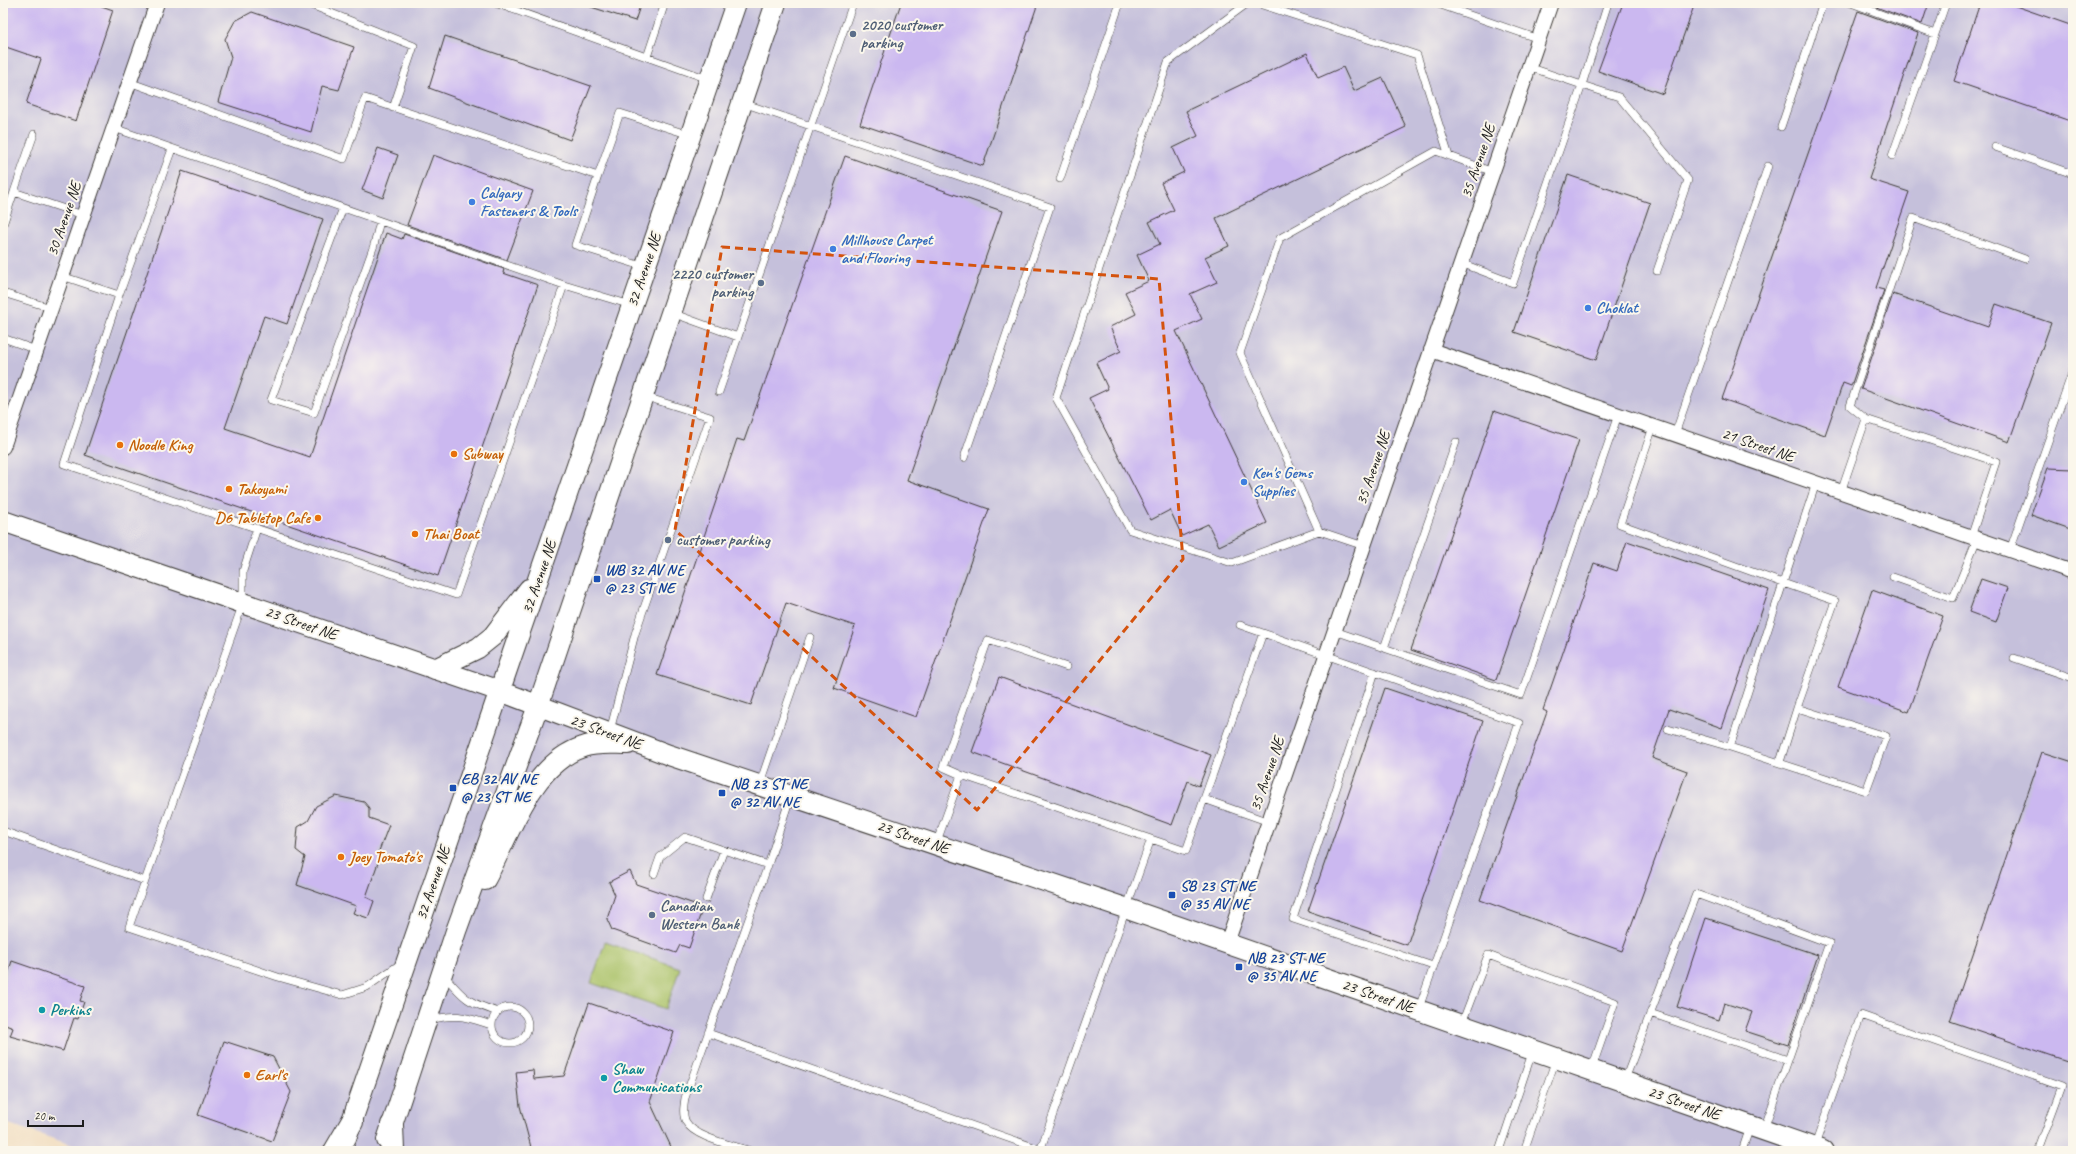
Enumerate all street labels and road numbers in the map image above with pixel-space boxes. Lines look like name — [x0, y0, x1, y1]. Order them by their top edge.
street label: 35 Avenue NE — [1456, 119, 1501, 201]
street label: 30 Avenue NE — [42, 177, 87, 259]
street label: 32 Avenue NE — [622, 228, 667, 310]
street label: 21 Street NE — [1719, 423, 1799, 467]
street label: 35 Avenue NE — [1351, 426, 1396, 508]
street label: 32 Avenue NE — [517, 535, 562, 617]
street label: 23 Street NE — [262, 601, 342, 645]
street label: 23 Street NE — [567, 710, 647, 755]
street label: 35 Avenue NE — [1245, 732, 1290, 814]
street label: 23 Street NE — [874, 815, 954, 859]
street label: 32 Avenue NE — [411, 841, 456, 923]
street label: 23 Street NE — [1339, 974, 1419, 1018]
street label: 23 Street NE — [1645, 1081, 1725, 1125]

